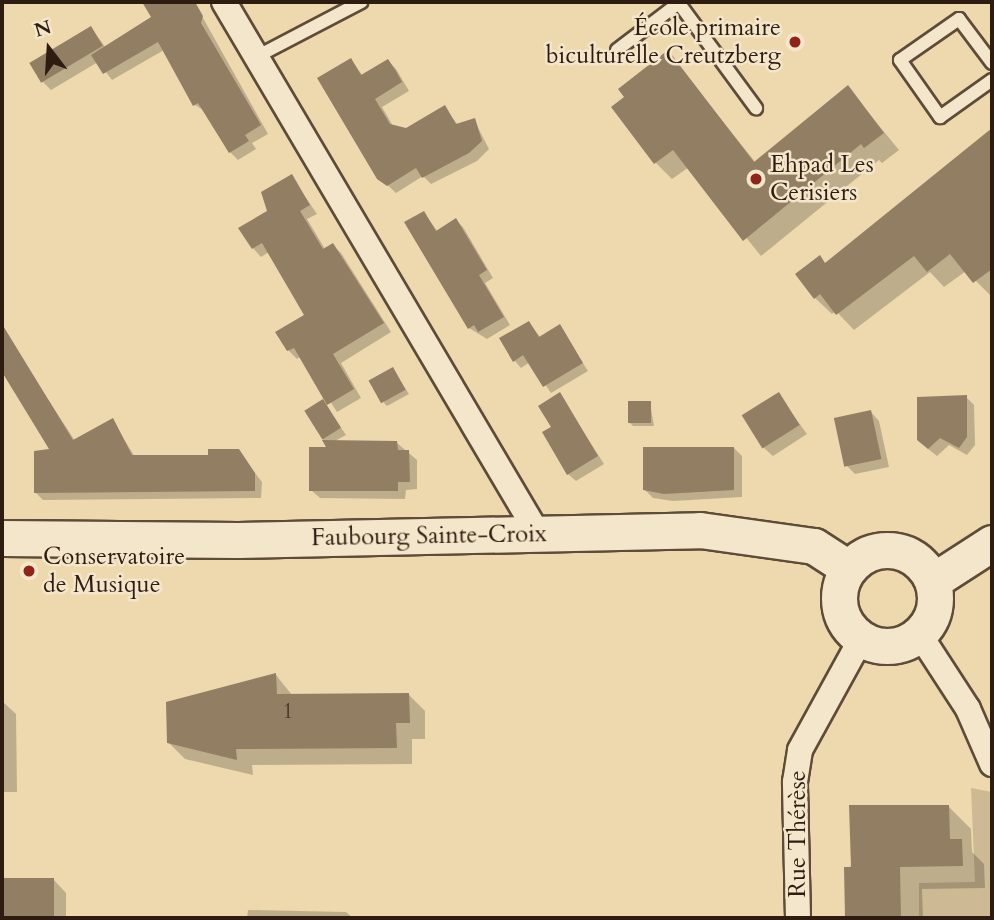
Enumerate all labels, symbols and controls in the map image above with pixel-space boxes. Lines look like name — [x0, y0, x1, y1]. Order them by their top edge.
north arrow — [14, 14, 84, 84]
text: N — [31, 14, 55, 44]
place label: École primaire biculturelle Creutzberg — [546, 14, 781, 70]
marker: École primaire biculturelle Creutzberg — [787, 34, 803, 50]
place label: Ehpad Les Cerisiers — [770, 151, 874, 207]
marker: Ehpad Les Cerisiers — [748, 171, 764, 187]
street label: Faubourg Sainte-Croix — [311, 520, 547, 552]
place label: Conservatoire de Musique — [43, 543, 185, 599]
marker: Conservatoire de Musique — [21, 563, 37, 579]
house number: 1 — [283, 699, 293, 725]
street label: Rue Thérèse — [784, 770, 812, 898]

